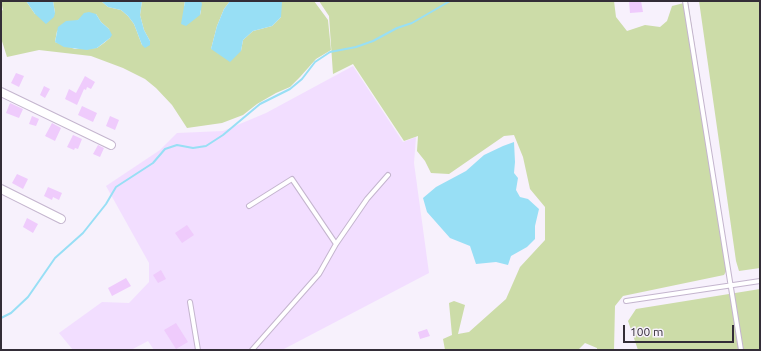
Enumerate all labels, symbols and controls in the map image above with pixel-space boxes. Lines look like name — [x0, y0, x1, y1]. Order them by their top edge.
scale bar — [625, 317, 736, 343]
text: 100 m — [630, 325, 663, 338]

